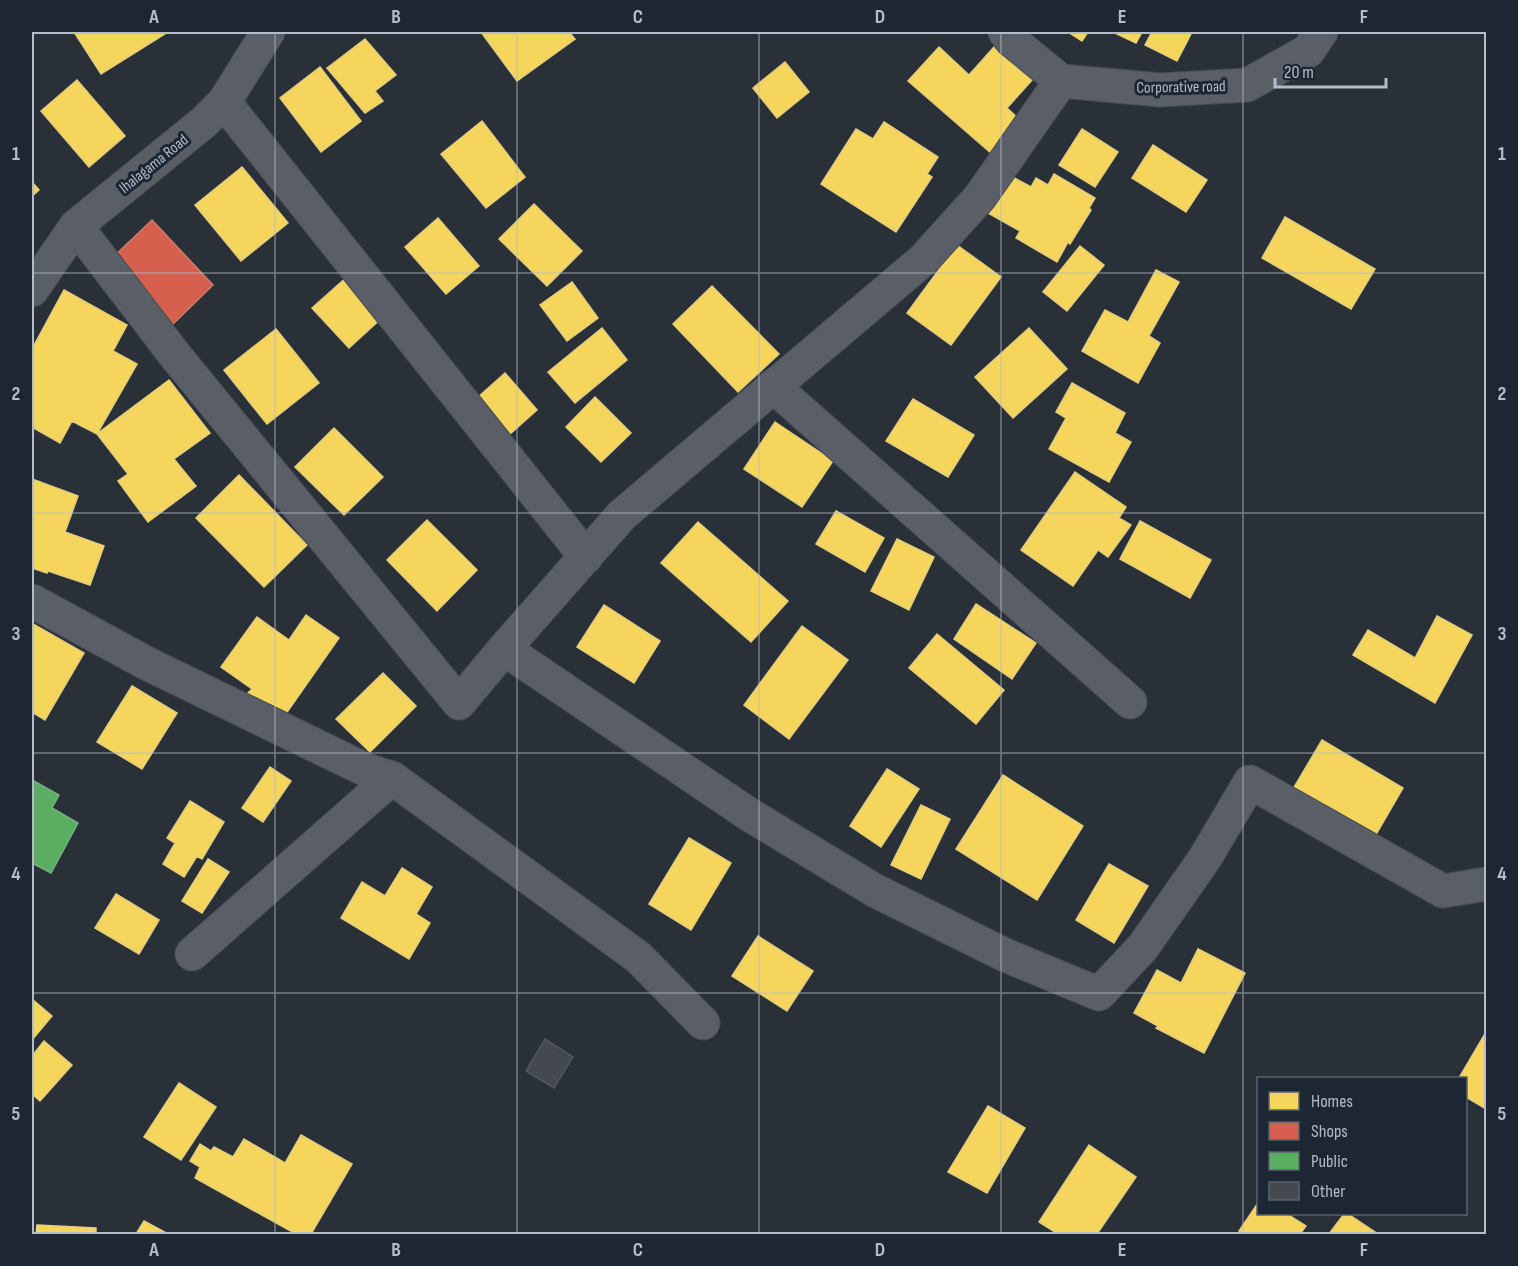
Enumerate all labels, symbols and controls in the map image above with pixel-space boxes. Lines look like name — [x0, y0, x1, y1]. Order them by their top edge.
text: A — [148, 5, 159, 29]
text: B — [391, 5, 401, 29]
text: C — [633, 5, 643, 29]
text: D — [875, 5, 885, 29]
text: E — [1118, 5, 1126, 29]
text: F — [1360, 5, 1368, 29]
scale bar — [1275, 51, 1386, 89]
text: 20 m — [1284, 62, 1314, 83]
street label: Corporative road — [1136, 77, 1226, 98]
street label: Ihalagama Road — [116, 131, 192, 198]
text: 1 — [12, 142, 20, 166]
text: 1 — [1498, 142, 1506, 166]
text: 2 — [12, 382, 20, 406]
text: 2 — [1498, 382, 1506, 406]
text: 3 — [12, 622, 21, 646]
text: 3 — [1498, 622, 1507, 646]
text: 4 — [11, 862, 21, 886]
text: 4 — [1497, 862, 1507, 886]
legend — [1257, 1077, 1467, 1215]
text: Homes — [1311, 1091, 1353, 1112]
text: 5 — [12, 1102, 21, 1126]
text: 5 — [1498, 1102, 1507, 1126]
text: Shops — [1311, 1121, 1348, 1142]
text: Public — [1311, 1151, 1348, 1172]
text: Other — [1311, 1181, 1345, 1202]
text: A — [148, 1238, 159, 1262]
text: B — [391, 1238, 401, 1262]
text: C — [633, 1238, 643, 1262]
text: D — [875, 1238, 885, 1262]
text: E — [1118, 1238, 1126, 1262]
text: F — [1360, 1238, 1368, 1262]

